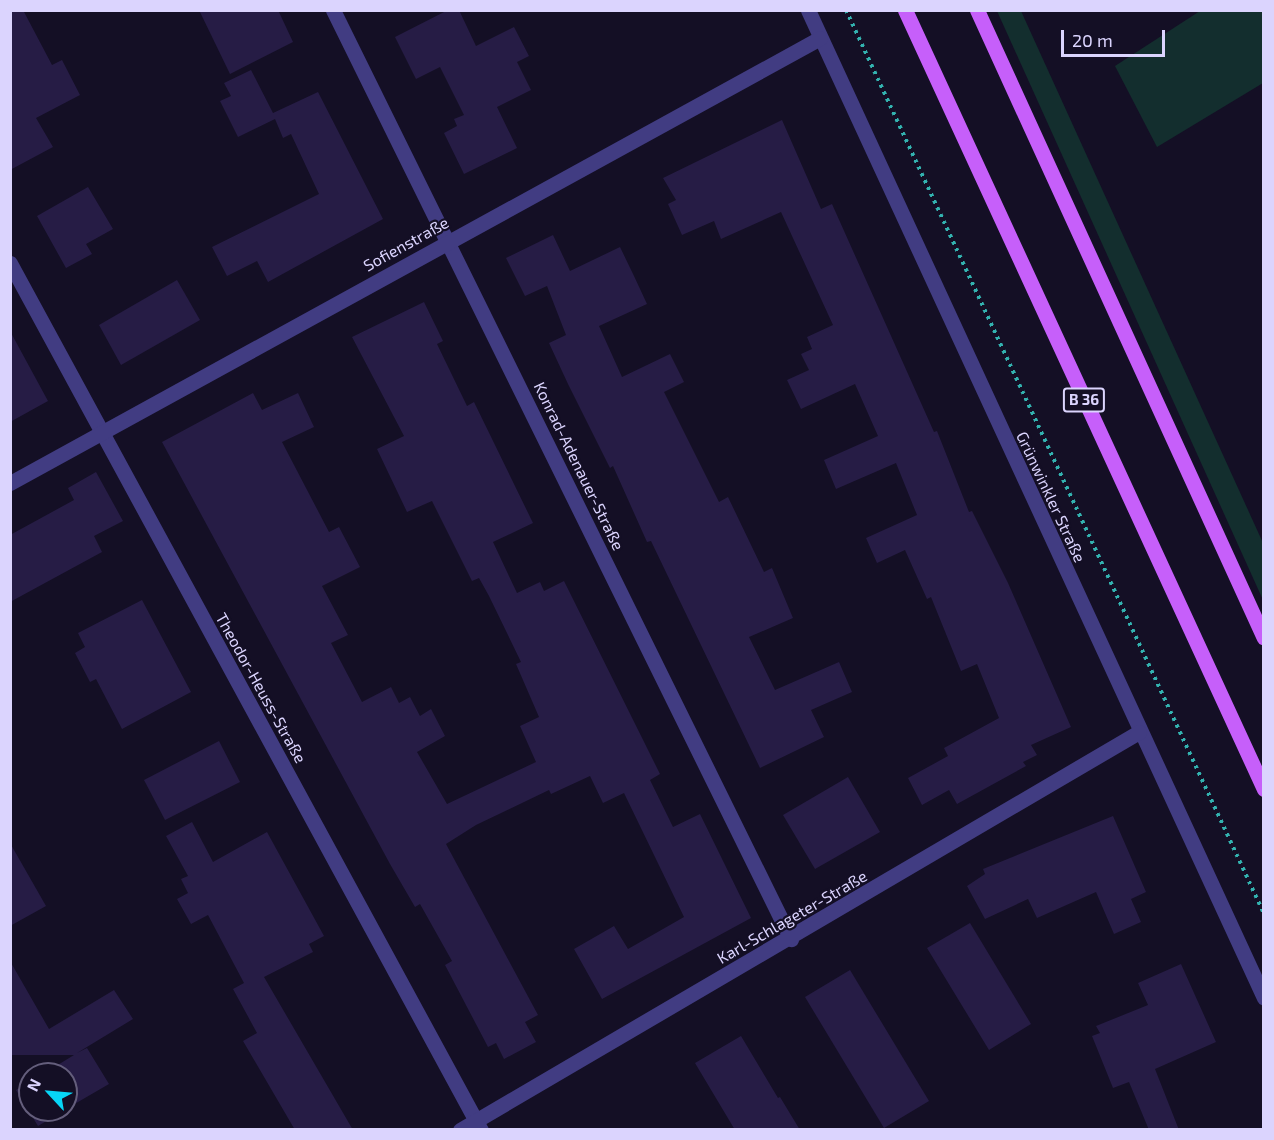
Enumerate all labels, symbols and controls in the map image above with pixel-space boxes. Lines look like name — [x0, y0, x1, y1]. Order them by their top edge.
scale bar — [1064, 18, 1168, 56]
text: 20 m — [1072, 29, 1113, 51]
street label: Sofienstraße — [360, 213, 452, 275]
street label: Konrad-Adenauer-Straße — [530, 379, 628, 553]
road number: B 36 — [1062, 388, 1106, 412]
street label: Grünwinkler Straße — [1012, 428, 1090, 566]
street label: Theodor-Heuss-Straße — [212, 610, 310, 766]
street label: Karl-Schlageter-Straße — [714, 866, 870, 968]
north arrow — [18, 1062, 78, 1122]
text: N — [22, 1075, 44, 1094]

